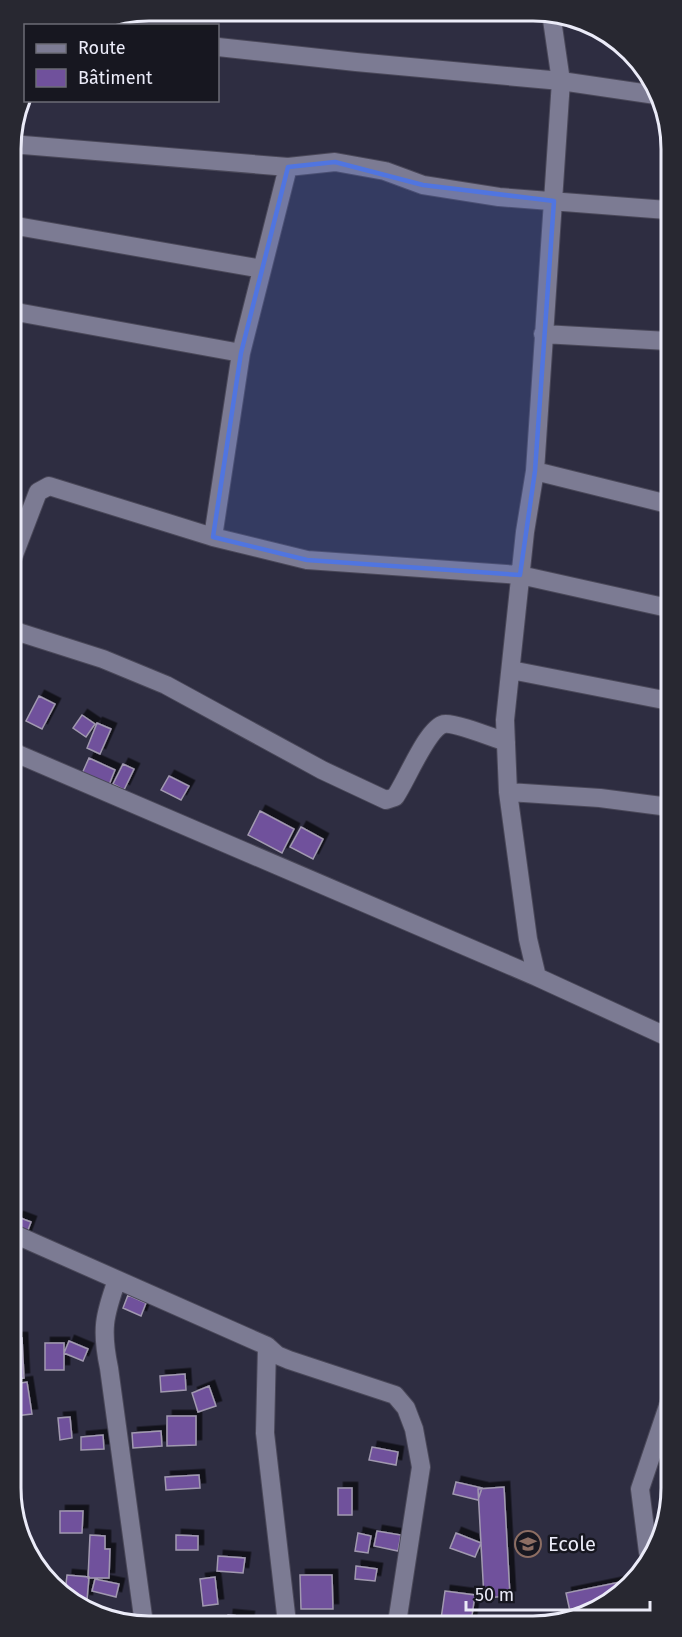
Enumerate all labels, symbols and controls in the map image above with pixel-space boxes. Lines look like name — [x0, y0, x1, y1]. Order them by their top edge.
legend — [24, 24, 219, 102]
text: Route — [78, 37, 126, 59]
text: Bâtiment — [78, 67, 153, 89]
school or university icon: Ecole — [513, 1529, 543, 1559]
place label: Ecole — [548, 1532, 596, 1556]
scale bar — [466, 1574, 650, 1612]
text: 50 m — [475, 1584, 514, 1606]

